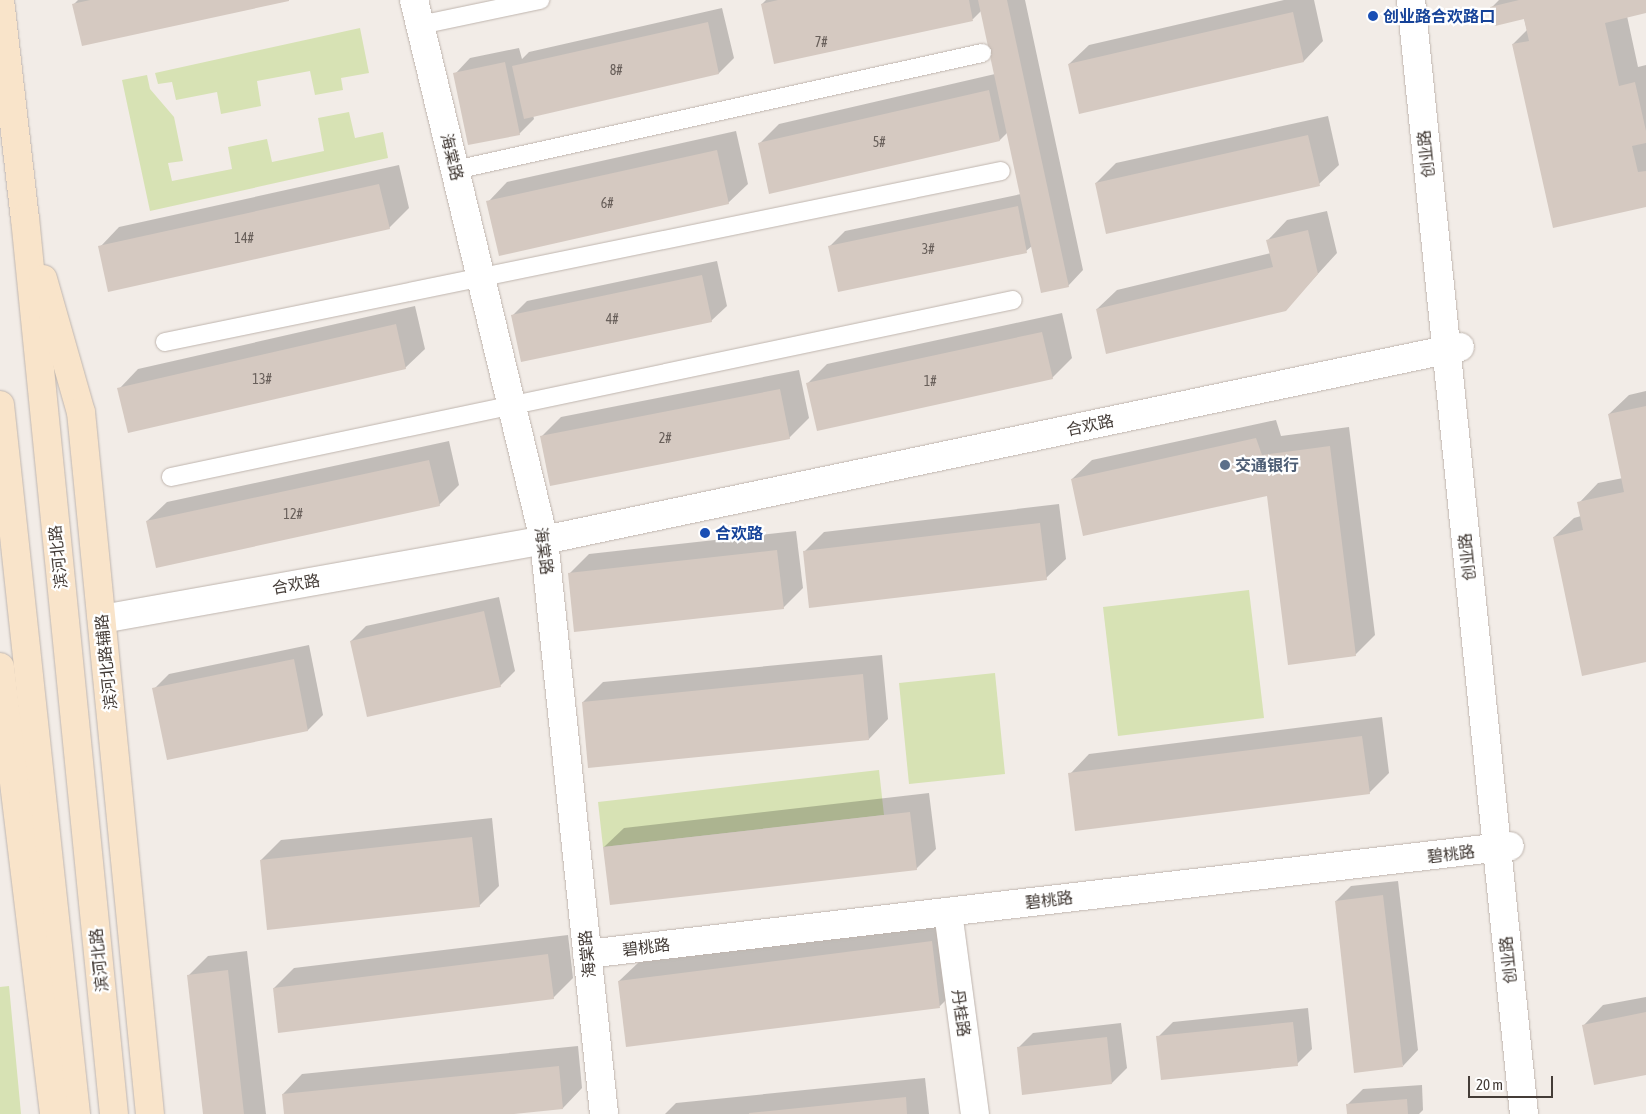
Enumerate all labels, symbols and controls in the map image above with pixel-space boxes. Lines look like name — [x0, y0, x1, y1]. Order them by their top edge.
place label: 创业路合欢路口 — [1383, 6, 1495, 26]
marker: 创业路合欢路口 — [1367, 10, 1379, 22]
house number: 7# — [815, 34, 827, 50]
house number: 8# — [610, 62, 622, 78]
street label: 创业路 — [1414, 129, 1438, 179]
street label: 海棠路 — [437, 131, 467, 183]
house number: 5# — [873, 134, 885, 150]
house number: 6# — [601, 195, 613, 211]
house number: 14# — [234, 230, 254, 246]
house number: 3# — [922, 241, 934, 257]
house number: 4# — [606, 311, 618, 327]
house number: 13# — [252, 371, 272, 387]
house number: 1# — [924, 373, 936, 389]
street label: 合欢路 — [1065, 411, 1115, 439]
house number: 2# — [659, 430, 671, 446]
place label: 交通银行 — [1235, 455, 1299, 475]
marker: 交通银行 — [1219, 459, 1231, 471]
house number: 12# — [283, 506, 303, 522]
place label: 合欢路 — [715, 523, 763, 543]
street label: 滨河北路 — [45, 524, 71, 590]
street label: 海棠路 — [531, 526, 557, 576]
marker: 合欢路 — [699, 527, 711, 539]
street label: 创业路 — [1455, 532, 1479, 582]
street label: 合欢路 — [271, 570, 321, 598]
street label: 滨河北路辅路 — [91, 613, 121, 711]
street label: 碧桃路 — [1426, 842, 1476, 866]
street label: 碧桃路 — [1024, 888, 1074, 912]
street label: 滨河北路 — [86, 927, 112, 993]
street label: 海棠路 — [575, 929, 599, 979]
street label: 碧桃路 — [621, 935, 671, 959]
street label: 创业路 — [1496, 935, 1520, 985]
street label: 丹桂路 — [948, 988, 974, 1038]
scale bar — [1471, 1066, 1556, 1098]
text: 20 m — [1476, 1076, 1503, 1093]

